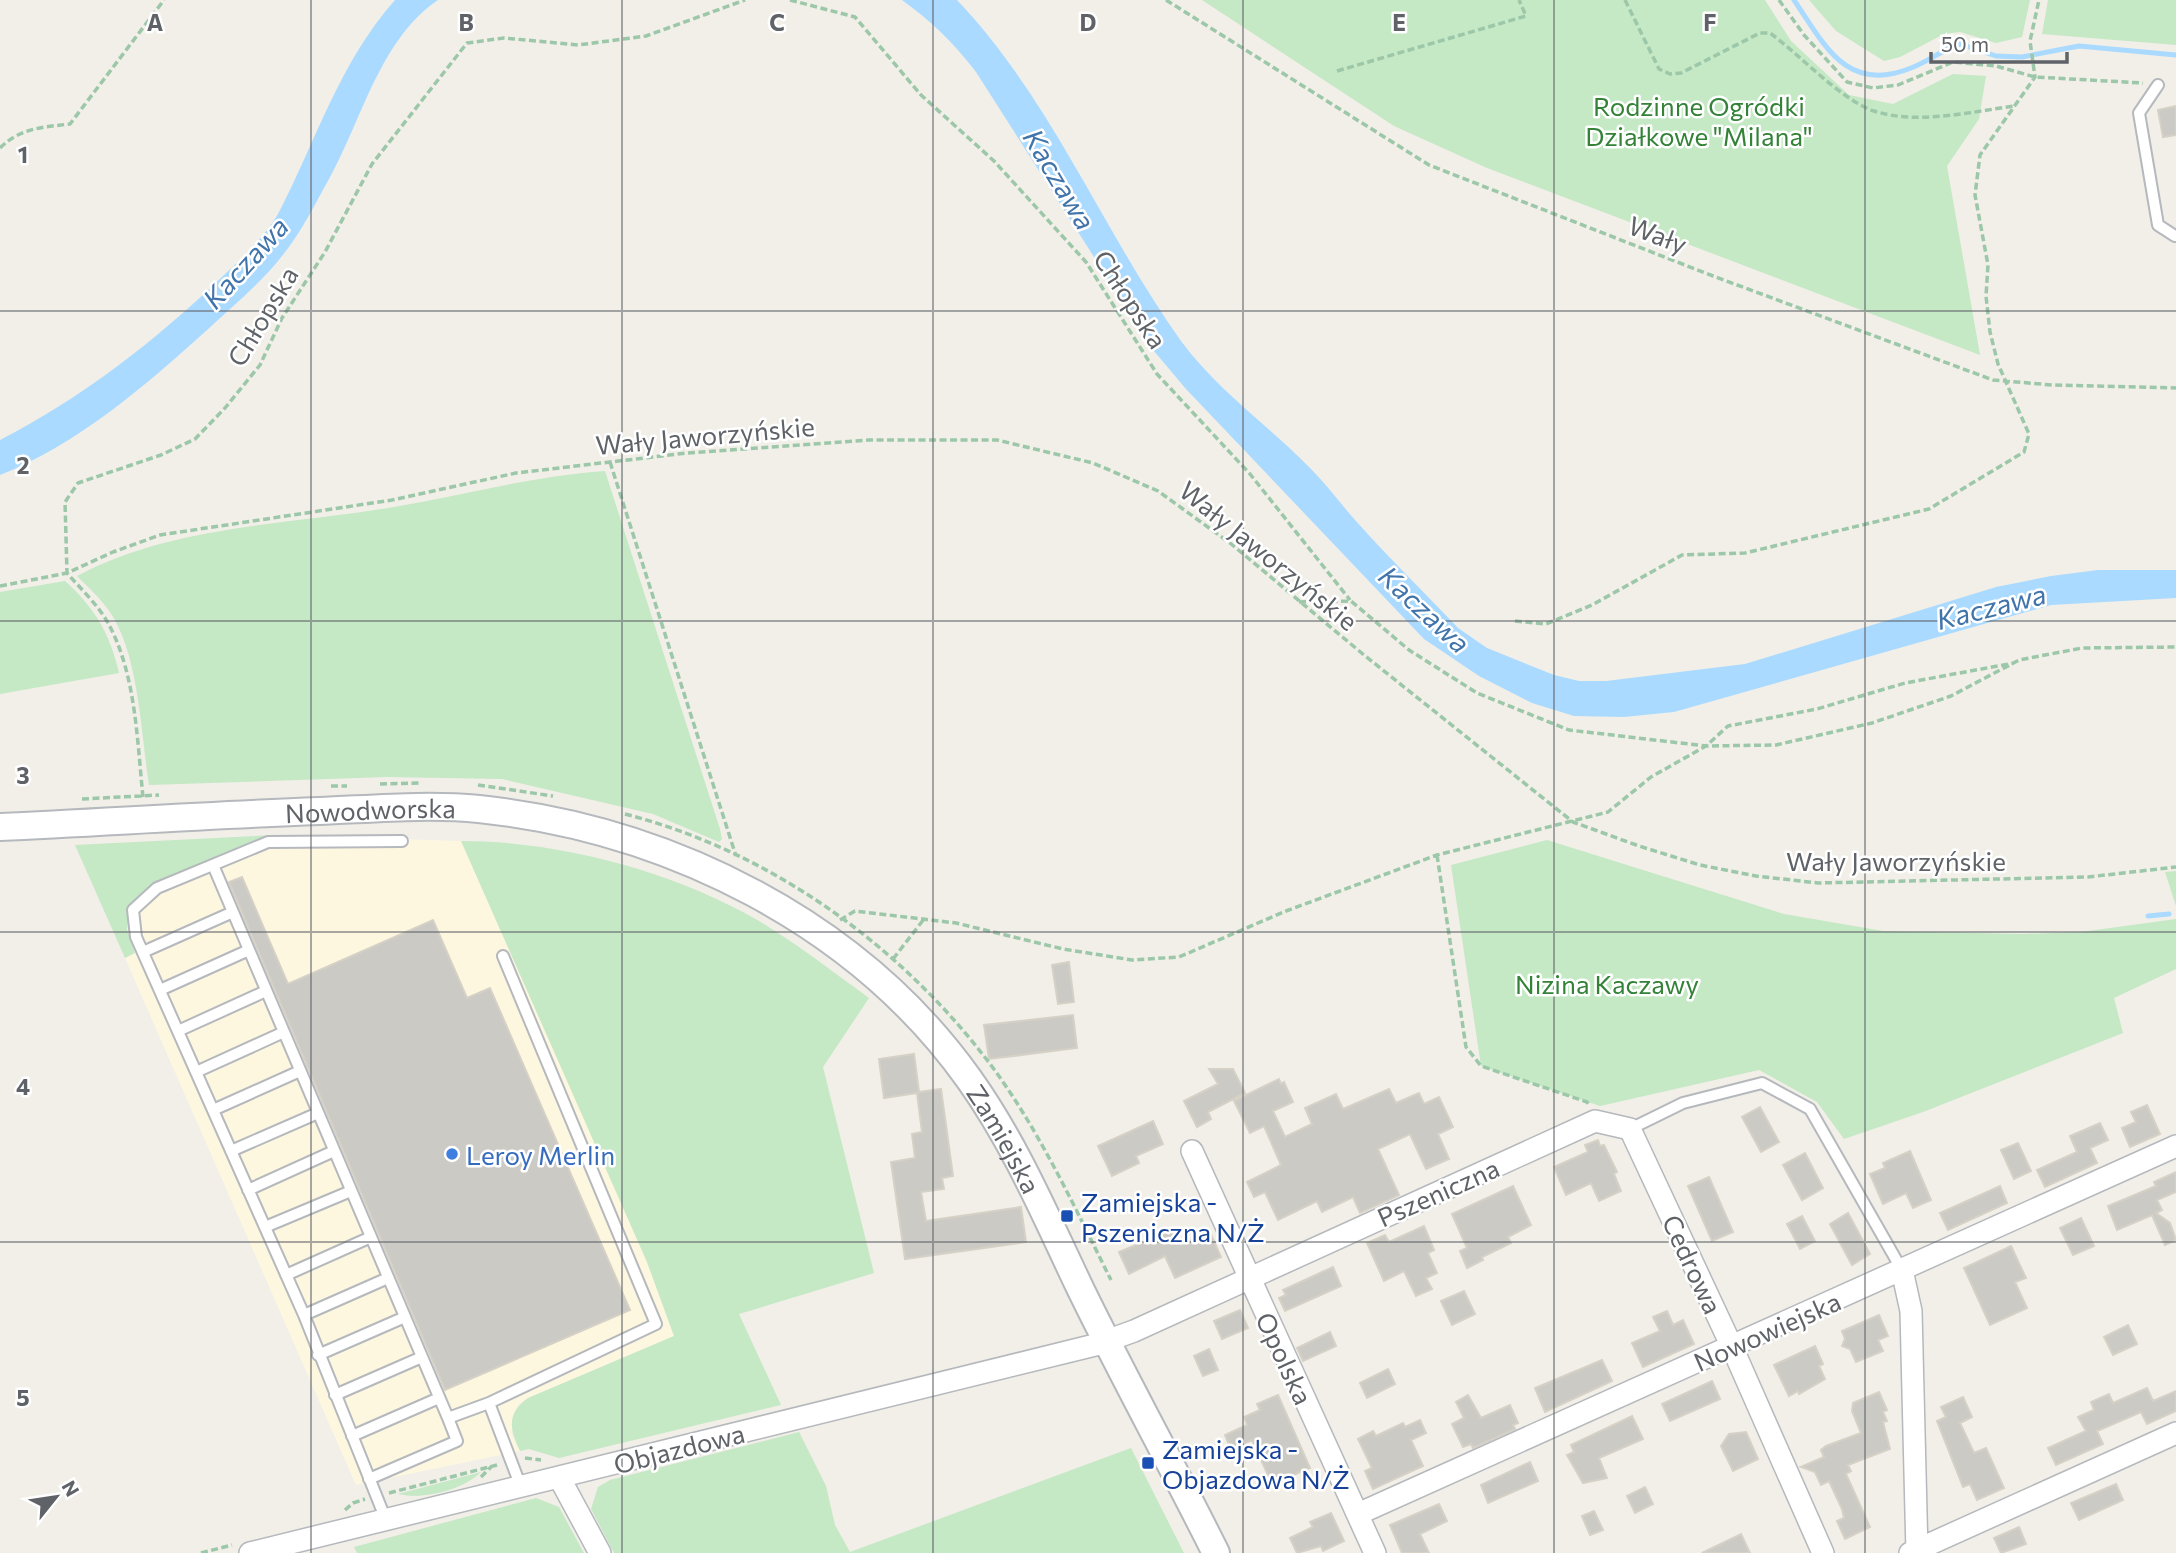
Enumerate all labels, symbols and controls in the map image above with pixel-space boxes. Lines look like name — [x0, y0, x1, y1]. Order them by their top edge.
text: A — [147, 8, 164, 36]
text: B — [458, 8, 474, 36]
text: C — [769, 8, 785, 36]
text: D — [1080, 8, 1097, 36]
text: E — [1392, 8, 1406, 36]
text: F — [1703, 8, 1717, 36]
scale bar — [1931, 21, 2068, 65]
text: 50 m — [1941, 31, 1989, 56]
park label: Rodzinne Ogródki Działkowe "Milana" — [1585, 90, 1813, 151]
water label: Kaczawa — [1017, 122, 1103, 236]
text: 1 — [18, 140, 28, 168]
water label: Kaczawa — [195, 209, 295, 315]
street label: Wały — [1624, 209, 1692, 259]
street label: Chłopska — [1088, 244, 1174, 354]
street label: Chłopska — [220, 261, 304, 371]
street label: Wały Jaworzyńskie — [594, 410, 816, 460]
text: 2 — [16, 451, 30, 479]
street label: Wały Jaworzyńskie — [1174, 474, 1364, 636]
water label: Kaczawa — [1372, 558, 1478, 660]
water label: Kaczawa — [1933, 576, 2049, 636]
text: 3 — [16, 761, 30, 789]
street label: Nowodworska — [285, 791, 457, 828]
street label: Wały Jaworzyńskie — [1786, 845, 2006, 876]
park label: Nizina Kaczawy — [1515, 968, 1699, 999]
text: 4 — [16, 1072, 30, 1100]
street label: Zamiejska — [962, 1078, 1048, 1198]
place label: Leroy Merlin — [466, 1139, 615, 1170]
marker: Leroy Merlin — [444, 1146, 460, 1162]
street label: Pszeniczna — [1372, 1151, 1504, 1233]
place label: Zamiejska - Pszeniczna N/Ż — [1081, 1186, 1265, 1247]
marker: Zamiejska - Pszeniczna N/Ż — [1059, 1208, 1075, 1224]
street label: Cedrowa — [1657, 1210, 1729, 1318]
street label: Nowowiejska — [1689, 1285, 1845, 1377]
street label: Opolska — [1250, 1307, 1320, 1409]
text: 5 — [16, 1383, 30, 1411]
street label: Objazdowa — [610, 1417, 748, 1479]
place label: Zamiejska - Objazdowa N/Ż — [1162, 1433, 1350, 1494]
marker: Zamiejska - Objazdowa N/Ż — [1140, 1455, 1156, 1471]
north arrow — [21, 1462, 91, 1532]
text: N — [58, 1476, 85, 1500]

